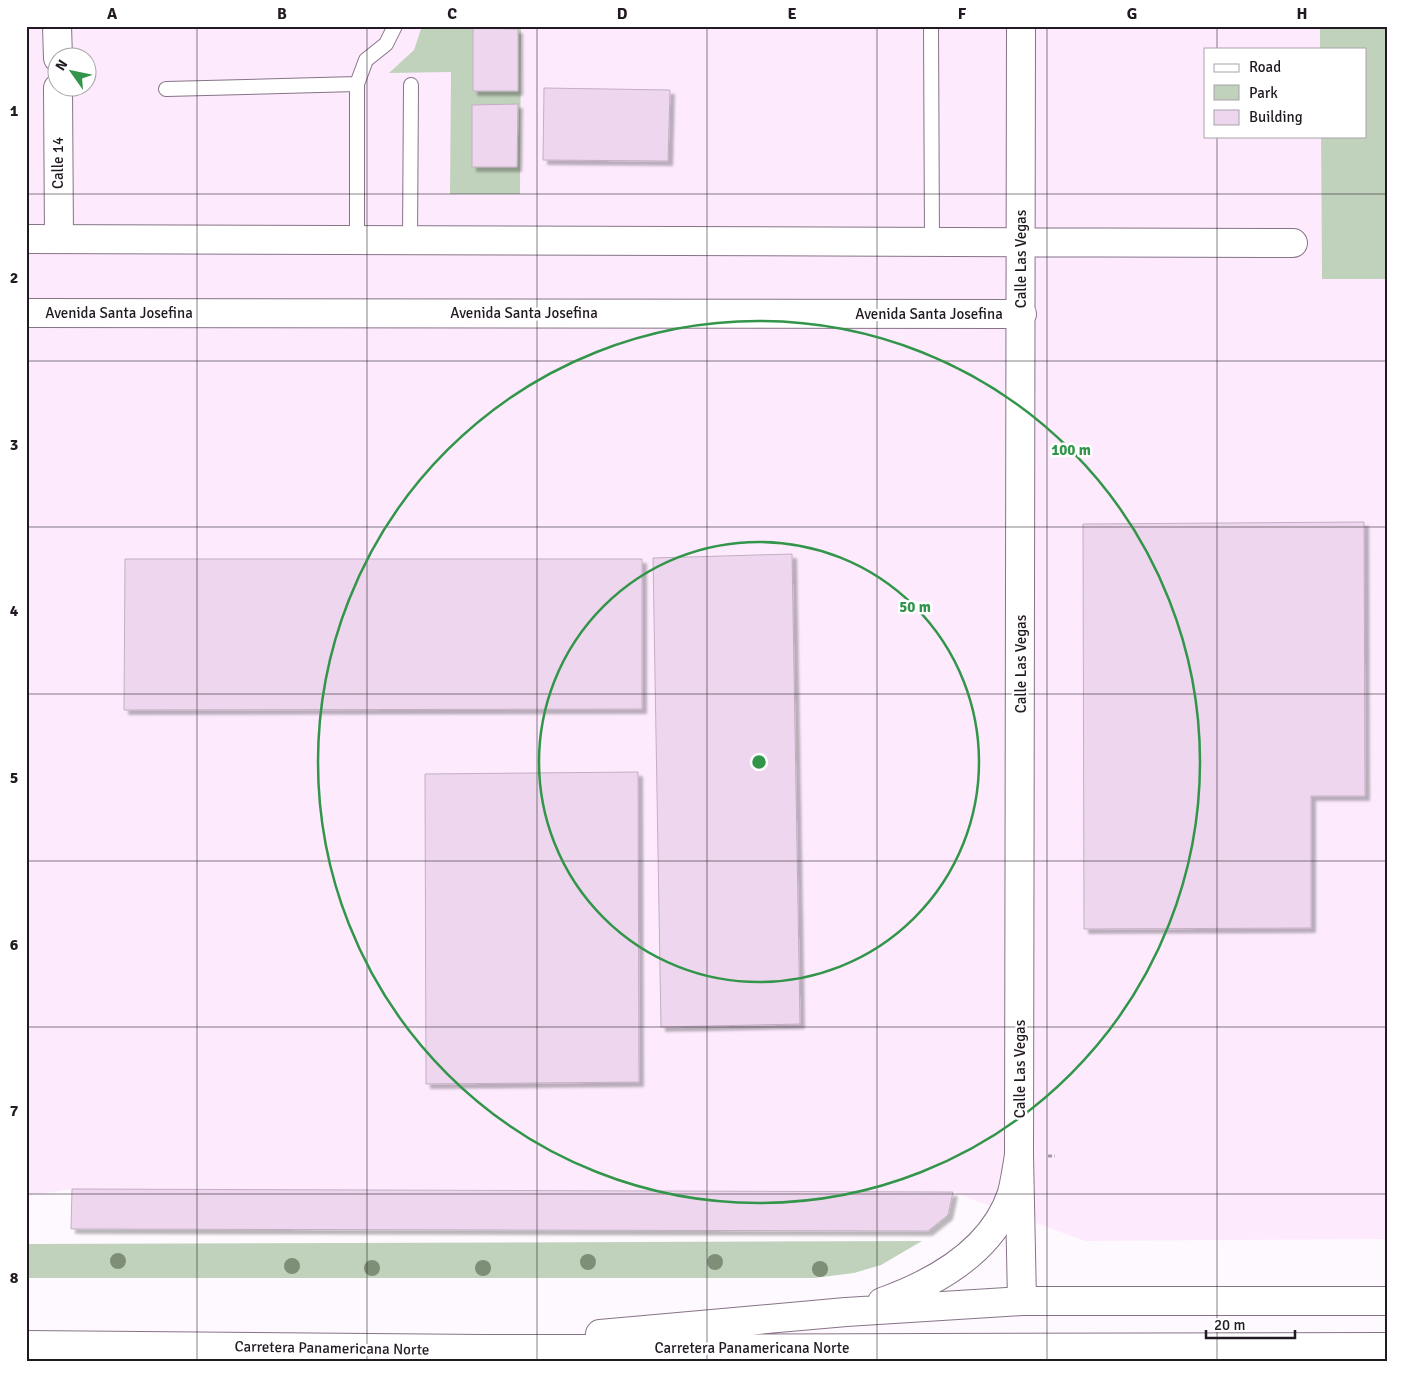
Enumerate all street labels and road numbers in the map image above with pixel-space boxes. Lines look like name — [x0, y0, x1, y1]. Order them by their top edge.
street label: Calle 14 — [49, 137, 67, 189]
street label: Calle Las Vegas — [1012, 209, 1030, 308]
street label: Avenida Santa Josefina — [45, 304, 193, 322]
street label: Avenida Santa Josefina — [450, 304, 598, 322]
street label: Avenida Santa Josefina — [855, 305, 1003, 323]
street label: Calle Las Vegas — [1012, 614, 1030, 713]
street label: Calle Las Vegas — [1011, 1019, 1029, 1118]
street label: Carretera Panamericana Norte — [234, 1337, 430, 1359]
street label: Carretera Panamericana Norte — [655, 1339, 849, 1357]

